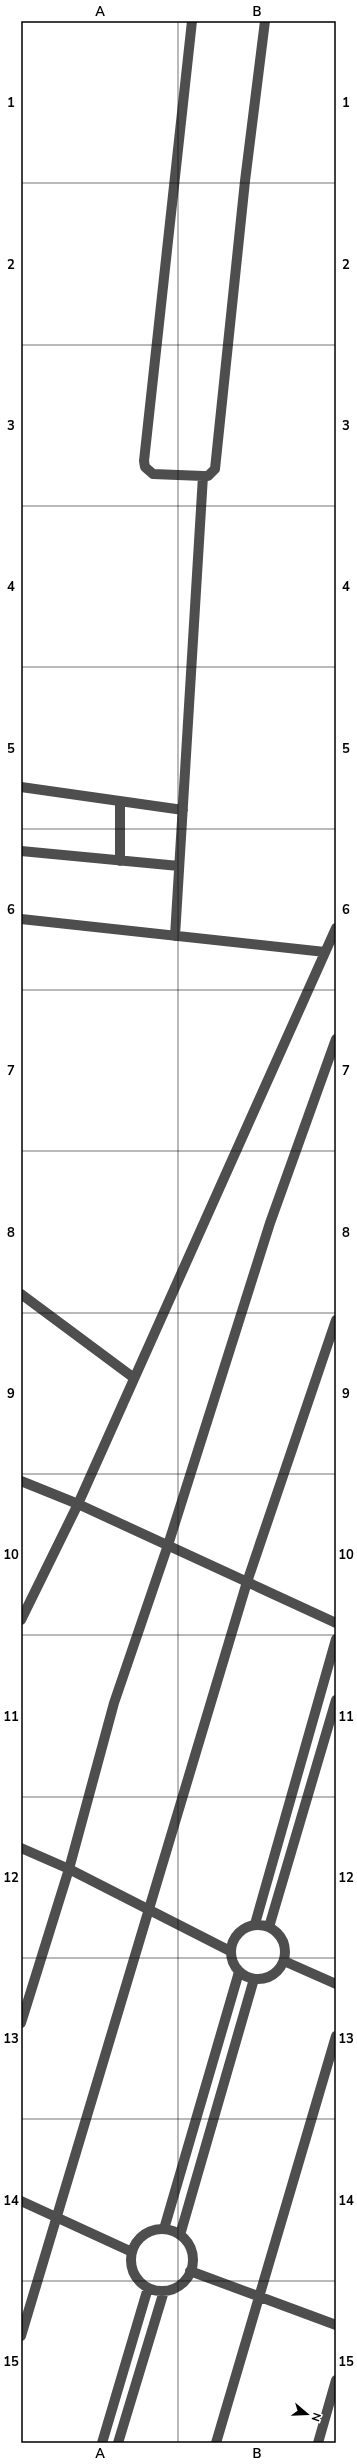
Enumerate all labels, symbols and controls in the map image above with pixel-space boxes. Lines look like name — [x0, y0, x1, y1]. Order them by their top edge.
text: A — [95, 3, 105, 21]
text: B — [253, 3, 262, 21]
text: 1 — [7, 94, 15, 112]
text: 1 — [342, 94, 350, 112]
text: 2 — [7, 256, 15, 274]
text: 2 — [342, 256, 350, 274]
text: 3 — [7, 417, 15, 435]
text: 3 — [342, 417, 350, 435]
text: 4 — [7, 578, 15, 596]
text: 4 — [342, 578, 350, 596]
text: 5 — [7, 740, 15, 758]
text: 5 — [342, 740, 350, 758]
text: 6 — [7, 901, 15, 919]
text: 6 — [342, 901, 350, 919]
text: 7 — [7, 1062, 15, 1080]
text: 7 — [342, 1062, 350, 1080]
text: 8 — [7, 1224, 15, 1242]
text: 8 — [342, 1224, 350, 1242]
text: 9 — [7, 1385, 15, 1403]
text: 9 — [342, 1385, 350, 1403]
text: 10 — [3, 1546, 19, 1564]
text: 10 — [338, 1546, 354, 1564]
text: 11 — [3, 1708, 19, 1726]
text: 11 — [338, 1708, 354, 1726]
text: 12 — [3, 1869, 19, 1887]
text: 12 — [338, 1869, 354, 1887]
text: 13 — [3, 2030, 19, 2048]
text: 13 — [338, 2030, 354, 2048]
text: 14 — [3, 2192, 19, 2210]
text: 14 — [338, 2192, 354, 2210]
text: 15 — [3, 2353, 19, 2371]
text: 15 — [338, 2353, 354, 2371]
north arrow — [287, 2394, 327, 2434]
text: N — [308, 2411, 324, 2423]
text: A — [95, 2445, 105, 2463]
text: B — [253, 2445, 262, 2463]

